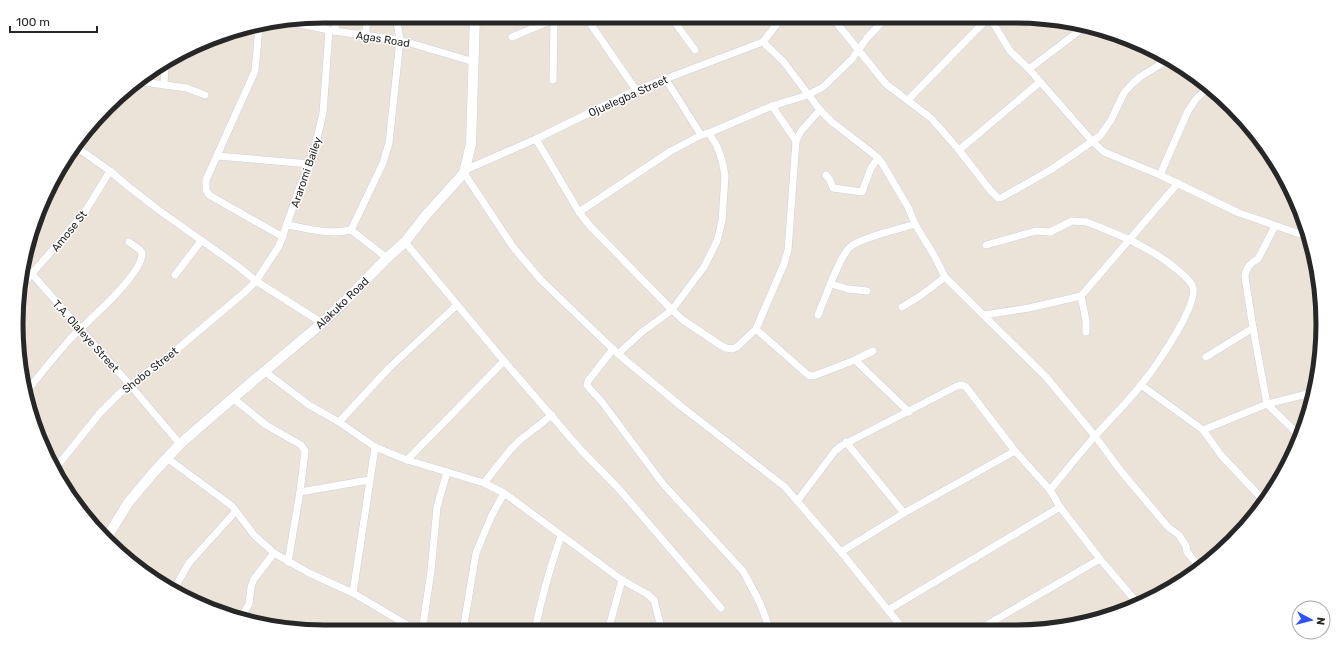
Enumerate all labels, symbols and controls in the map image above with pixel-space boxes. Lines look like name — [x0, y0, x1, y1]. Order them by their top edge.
scale bar — [10, 8, 97, 34]
text: 100 m — [16, 15, 50, 29]
street label: Agas Road — [355, 29, 411, 50]
street label: Ojuelegba Street — [586, 73, 671, 120]
street label: Araromi Bailey — [288, 135, 325, 209]
street label: Amose St — [49, 208, 90, 254]
street label: Alakuko Road — [313, 275, 372, 332]
street label: T.A. Olaleye Street — [50, 298, 122, 376]
street label: Shobo Street — [120, 344, 181, 396]
north arrow — [1291, 600, 1331, 640]
text: N — [1313, 616, 1327, 626]

